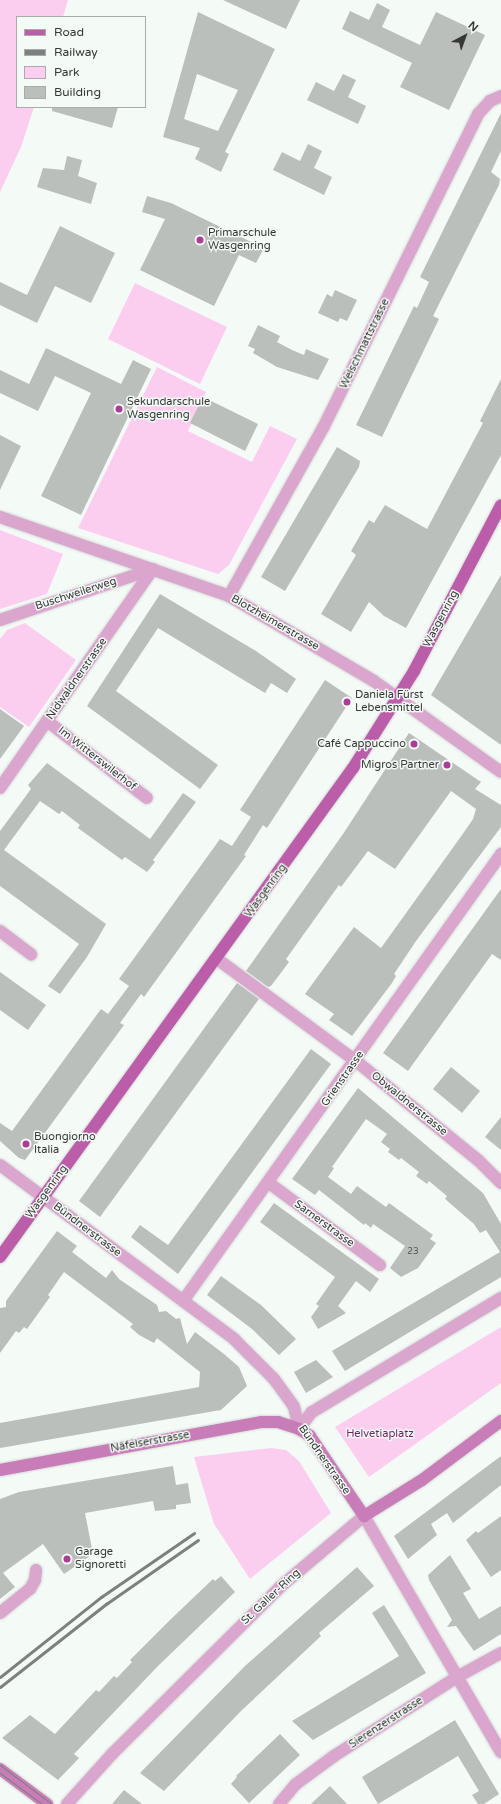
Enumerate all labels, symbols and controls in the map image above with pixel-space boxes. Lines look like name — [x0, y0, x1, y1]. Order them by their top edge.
legend — [16, 16, 146, 108]
north arrow — [445, 16, 485, 56]
text: N — [466, 19, 481, 34]
text: Road — [54, 25, 84, 39]
text: Railway — [54, 45, 98, 59]
text: Park — [54, 65, 80, 79]
text: Building — [54, 85, 101, 99]
place label: Primarschule Wasgenring — [208, 227, 276, 253]
marker: Primarschule Wasgenring — [195, 235, 205, 245]
street label: Welschmattstrasse — [337, 297, 393, 391]
place label: Sekundarschule Wasgenring — [127, 396, 210, 422]
marker: Sekundarschule Wasgenring — [114, 404, 124, 414]
street label: Buschweilerweg — [34, 575, 118, 613]
street label: Wasgenring — [420, 588, 462, 650]
street label: Blotzheimerstrasse — [229, 592, 321, 654]
street label: Nidwaldnerstrasse — [44, 636, 110, 722]
place label: Daniela Fürst Lebensmittel — [355, 689, 423, 715]
marker: Daniela Fürst Lebensmittel — [342, 697, 352, 707]
street label: Im Witterswilerhof — [55, 724, 139, 794]
place label: Café Cappuccino — [317, 737, 406, 751]
marker: Café Cappuccino — [409, 739, 419, 749]
place label: Migros Partner — [361, 758, 439, 772]
marker: Migros Partner — [442, 760, 452, 770]
street label: Wasgenring — [242, 862, 290, 920]
street label: Grienstrasse — [319, 1049, 367, 1109]
street label: Obwaldnerstrasse — [368, 1069, 450, 1139]
place label: Buongiorno Italia — [34, 1131, 96, 1157]
marker: Buongiorno Italia — [21, 1139, 31, 1149]
street label: Wasgenring — [23, 1163, 71, 1221]
street label: Sarnerstrasse — [291, 1198, 357, 1250]
street label: Bündnerstrasse — [50, 1200, 124, 1260]
house number: 23 — [407, 1247, 419, 1257]
street label: Bündnerstrasse — [295, 1423, 353, 1497]
park label: Helvetiaplatz — [346, 1427, 414, 1441]
street label: Näfelserstrasse — [109, 1429, 191, 1455]
place label: Garage Signoretti — [75, 1546, 126, 1572]
marker: Garage Signoretti — [62, 1554, 72, 1564]
street label: St. Galler-Ring — [239, 1566, 303, 1628]
street label: Sierenzerstrasse — [347, 1694, 425, 1752]

